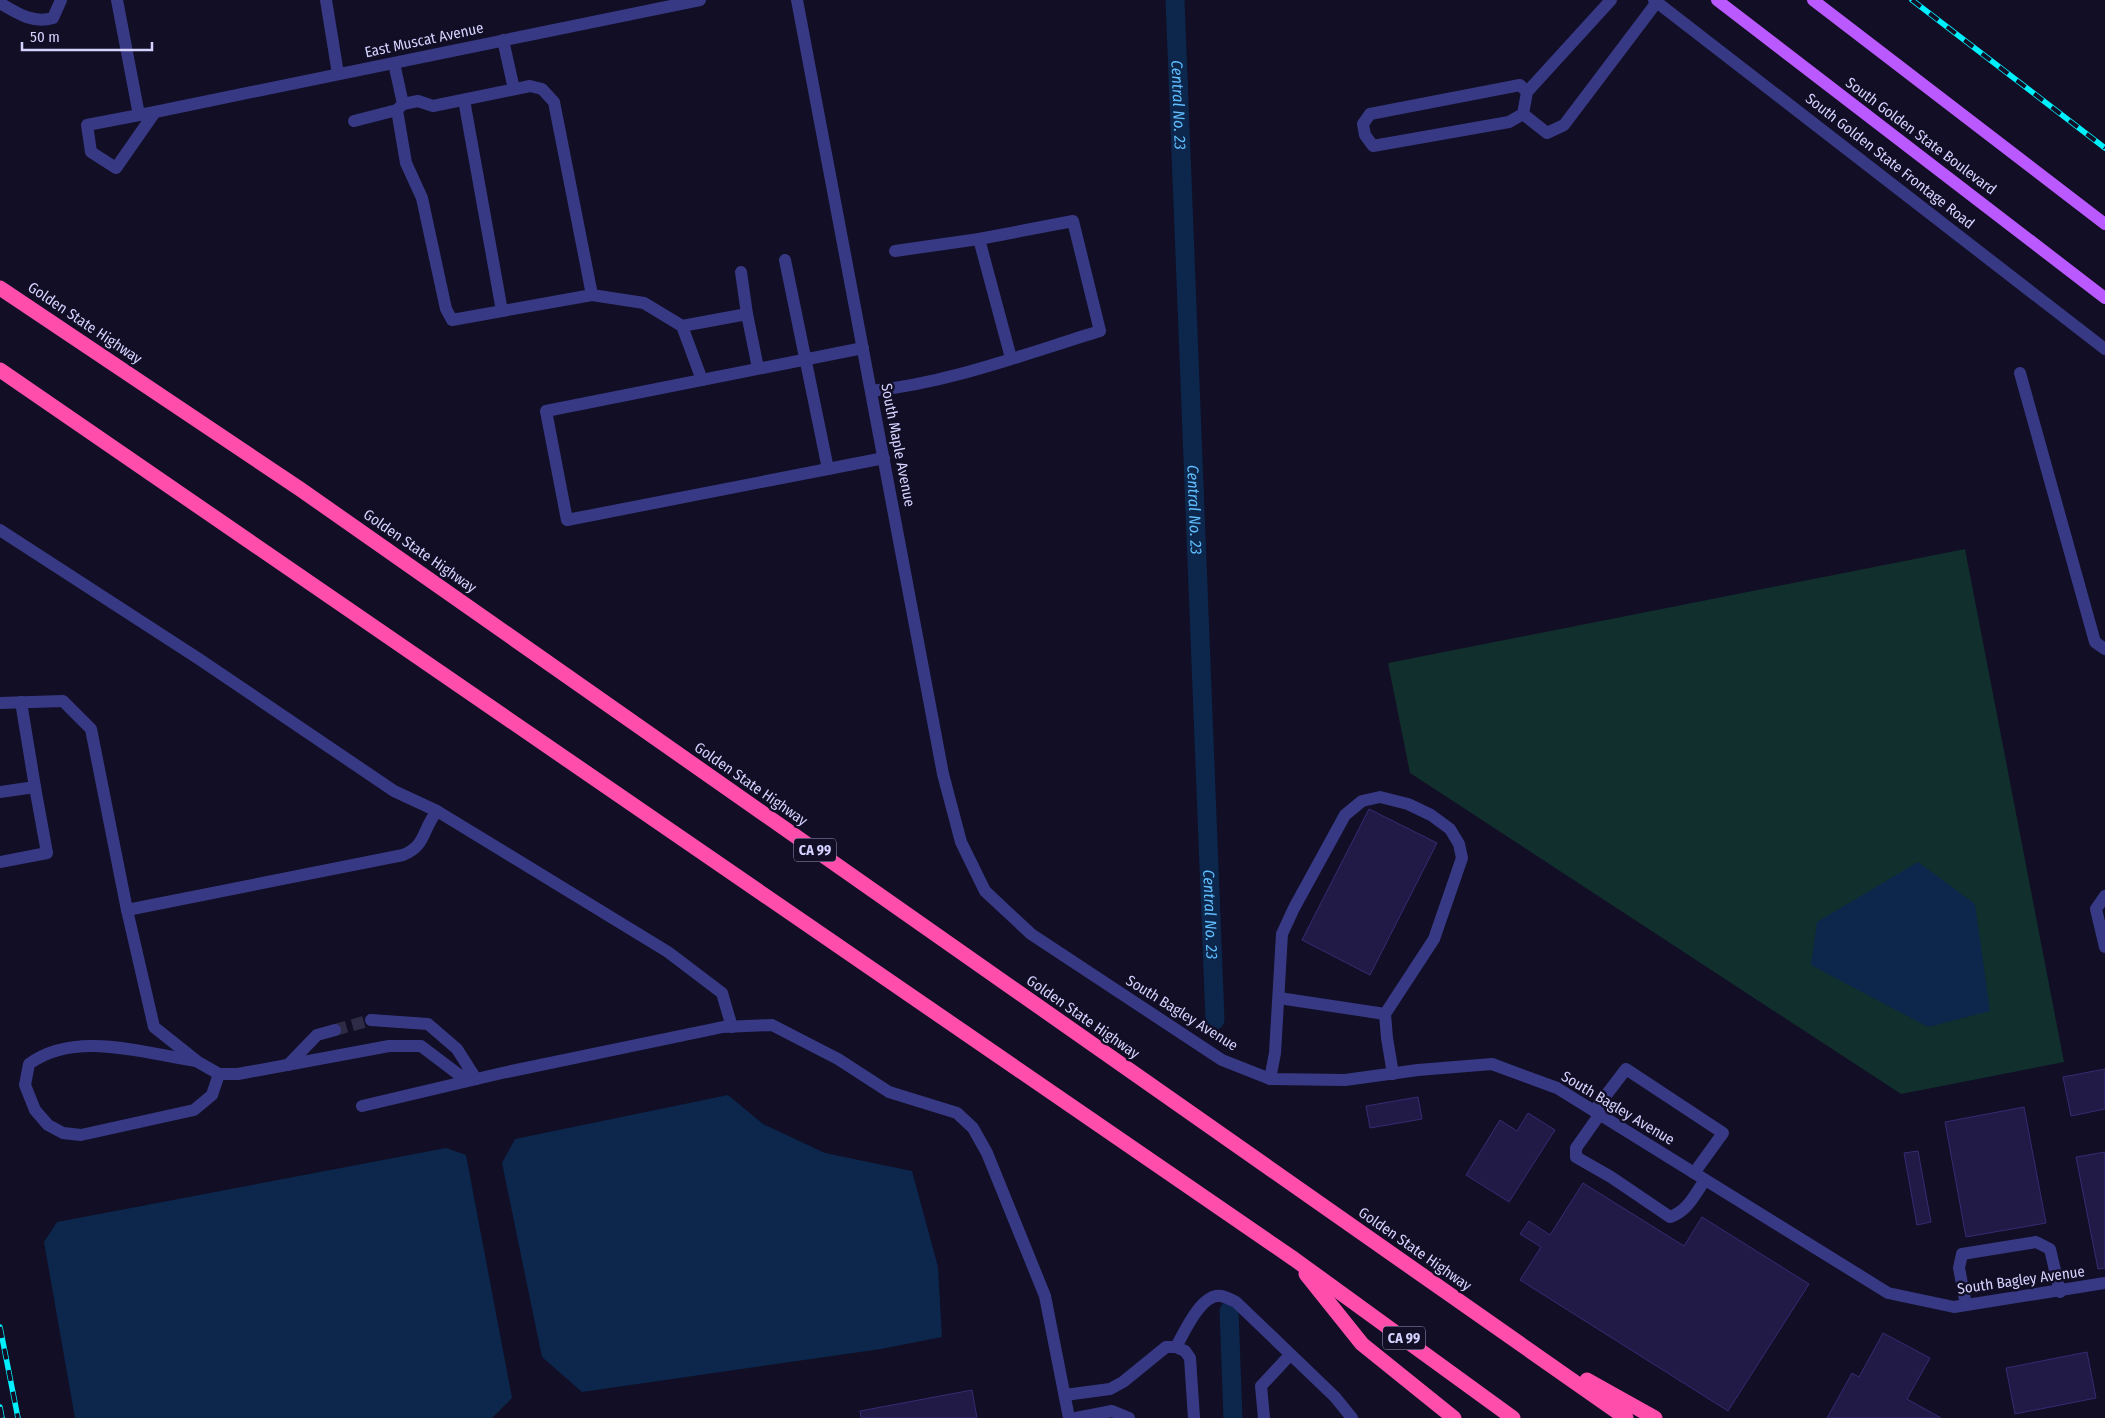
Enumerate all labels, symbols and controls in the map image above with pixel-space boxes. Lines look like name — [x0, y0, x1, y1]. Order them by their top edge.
street label: East Muscat Avenue — [363, 19, 485, 61]
scale bar — [22, 20, 152, 52]
text: 50 m — [30, 28, 60, 46]
water label: Central No. 23 — [1168, 60, 1190, 150]
street label: South Golden State Boulevard — [1842, 74, 2000, 198]
street label: South Golden State Frontage Road — [1802, 89, 1978, 233]
street label: Golden State Highway — [25, 278, 146, 368]
street label: South Maple Avenue — [877, 382, 919, 508]
water label: Central No. 23 — [1184, 464, 1206, 555]
street label: Golden State Highway — [360, 505, 480, 597]
street label: Golden State Highway — [691, 738, 811, 830]
road number: CA 99 — [794, 838, 836, 862]
water label: Central No. 23 — [1200, 869, 1222, 959]
street label: Golden State Highway — [1023, 971, 1143, 1063]
street label: South Bagley Avenue — [1123, 971, 1241, 1055]
street label: South Bagley Avenue — [1558, 1067, 1678, 1149]
street label: Golden State Highway — [1355, 1203, 1475, 1295]
street label: South Bagley Avenue — [1956, 1262, 2086, 1298]
road number: CA 99 — [1383, 1326, 1425, 1350]

